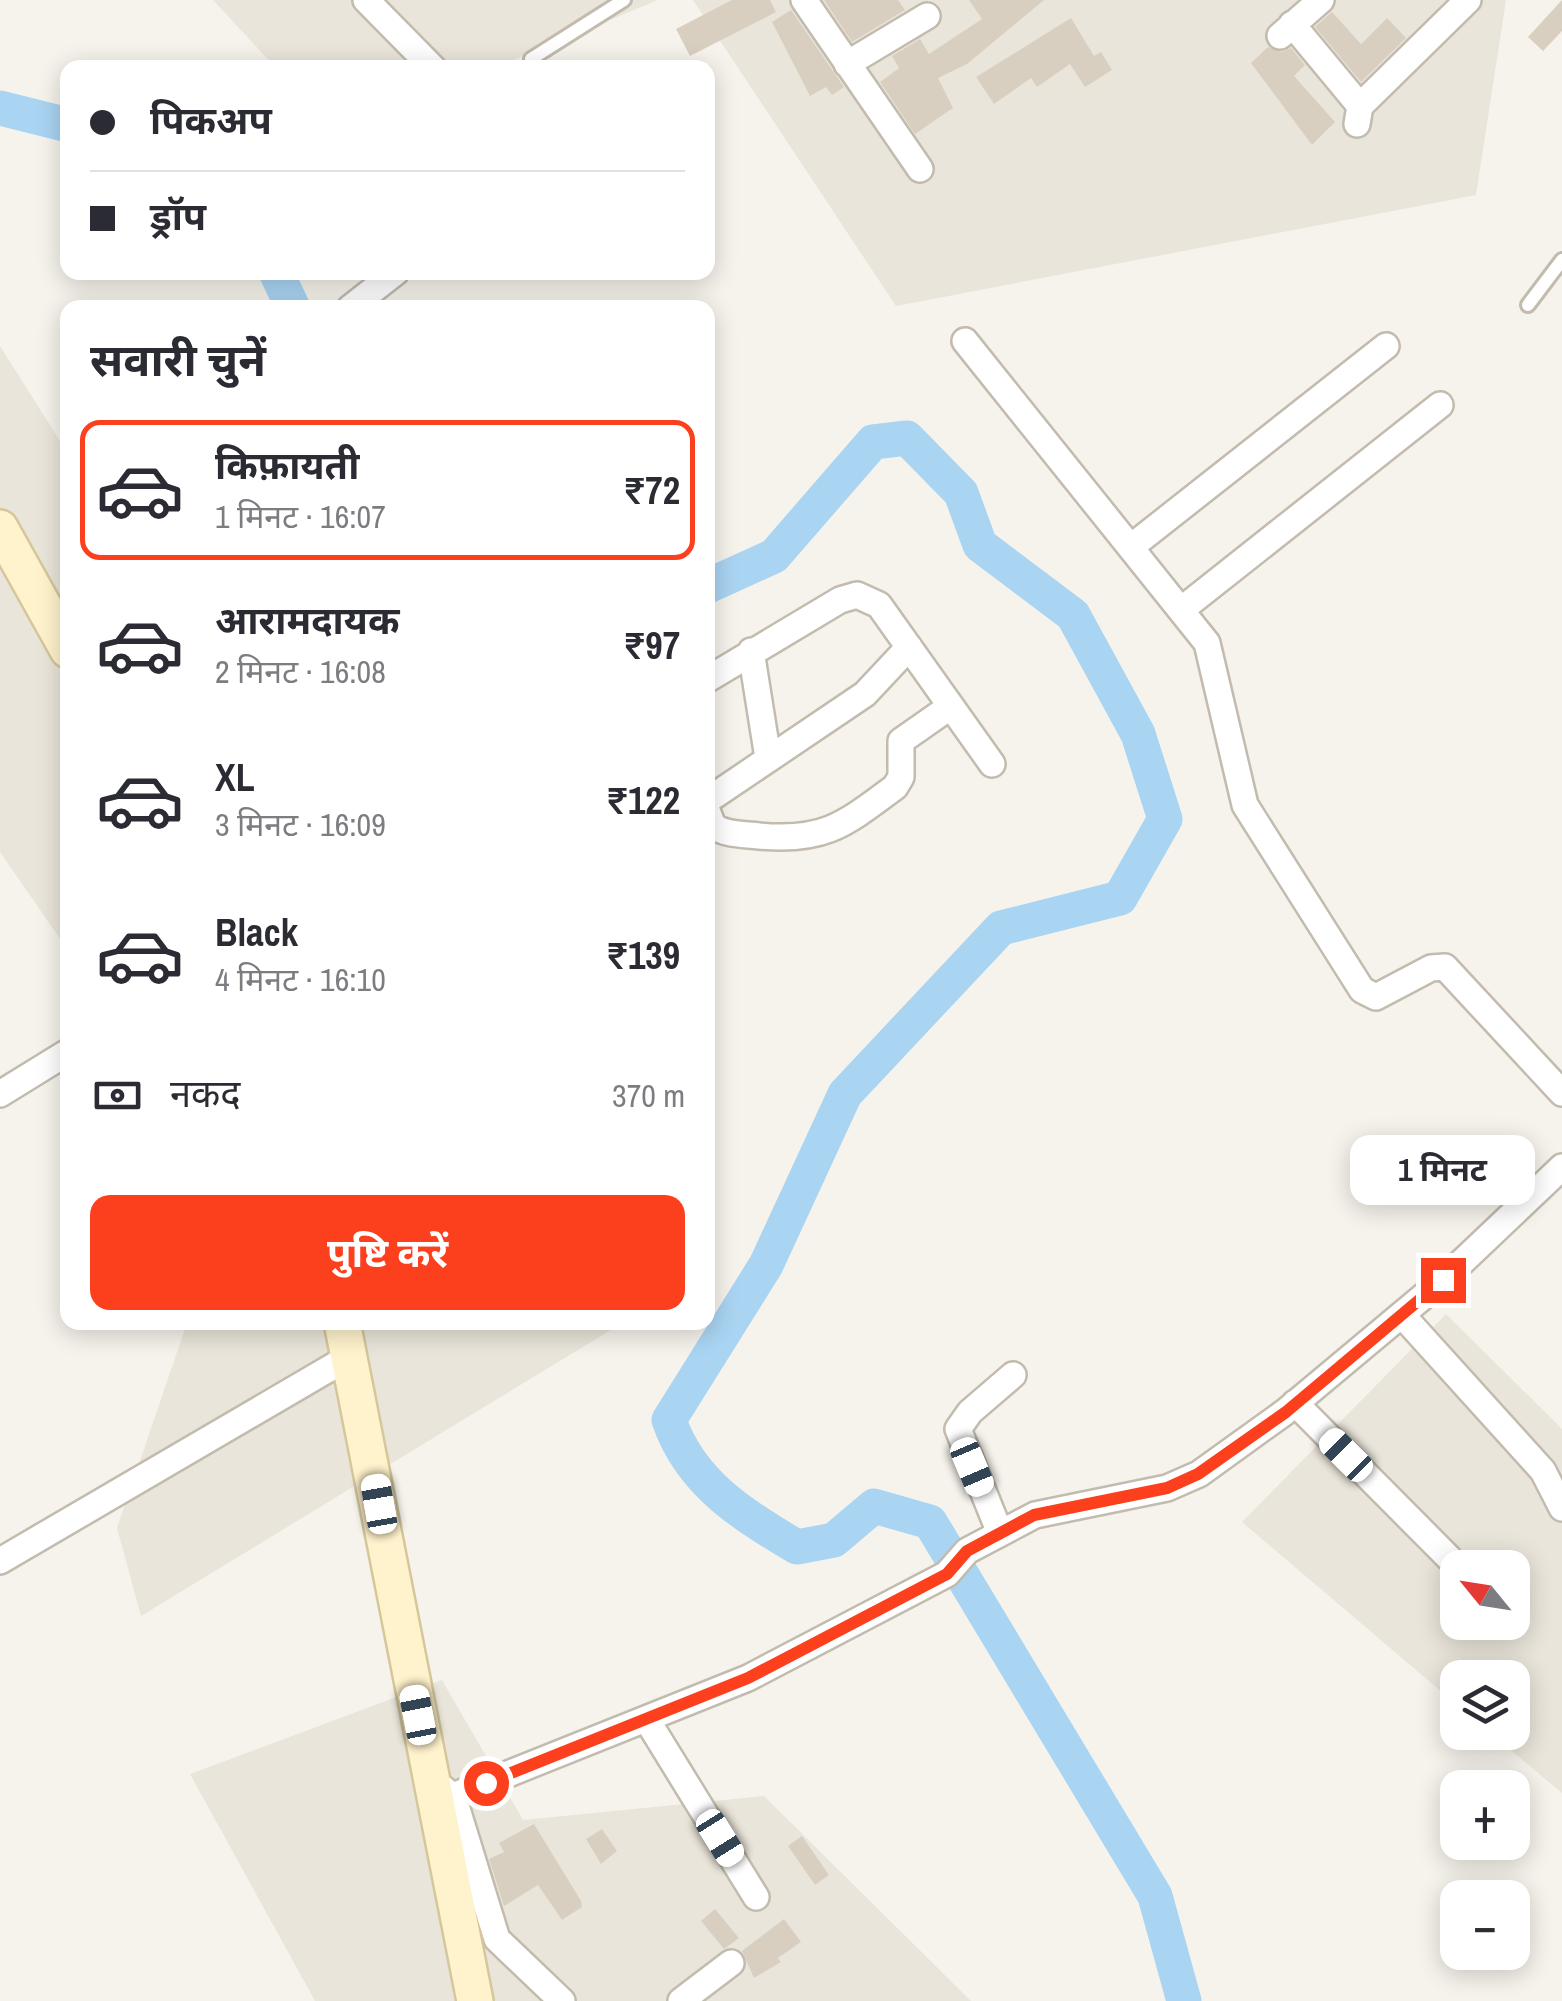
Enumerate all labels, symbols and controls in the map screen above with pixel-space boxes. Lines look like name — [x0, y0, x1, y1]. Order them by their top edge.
text: पिकअप — [150, 95, 272, 146]
text: ड्रॉप — [150, 191, 206, 242]
text: सवारी चुनें — [90, 329, 266, 390]
text: किफ़ायती — [215, 440, 359, 491]
icon: car — [95, 445, 185, 535]
text: ₹72 — [623, 465, 680, 516]
text: 1 मिनट · 16:07 — [215, 495, 386, 538]
text: आरामदायक — [215, 595, 399, 646]
icon: car — [95, 600, 185, 690]
text: ₹97 — [623, 620, 680, 671]
text: 2 मिनट · 16:08 — [215, 650, 386, 693]
text: XL — [215, 752, 255, 803]
icon: car — [95, 755, 185, 845]
text: ₹122 — [606, 775, 680, 826]
text: 3 मिनट · 16:09 — [215, 803, 386, 846]
text: Black — [215, 907, 298, 958]
icon: car — [95, 910, 185, 1000]
text: ₹139 — [606, 930, 680, 981]
text: 4 मिनट · 16:10 — [215, 958, 386, 1001]
icon: cash — [90, 1068, 145, 1123]
text: नकद — [170, 1068, 240, 1119]
text: 370 m — [612, 1074, 685, 1117]
callout: 1 मिनट — [1350, 1135, 1536, 1205]
text: 1 मिनट — [1398, 1148, 1487, 1191]
button: पुष्टि करें — [90, 1195, 685, 1310]
route end — [1421, 1258, 1466, 1303]
car — [1314, 1423, 1378, 1487]
car — [946, 1434, 998, 1500]
car — [359, 1472, 399, 1536]
north arrow — [1440, 1550, 1530, 1640]
map controls — [1440, 1550, 1530, 1970]
button: layers — [1440, 1660, 1530, 1750]
car — [398, 1683, 438, 1747]
route start — [464, 1761, 509, 1806]
button: + — [1440, 1770, 1530, 1860]
car — [691, 1805, 749, 1871]
button: − — [1440, 1880, 1530, 1970]

